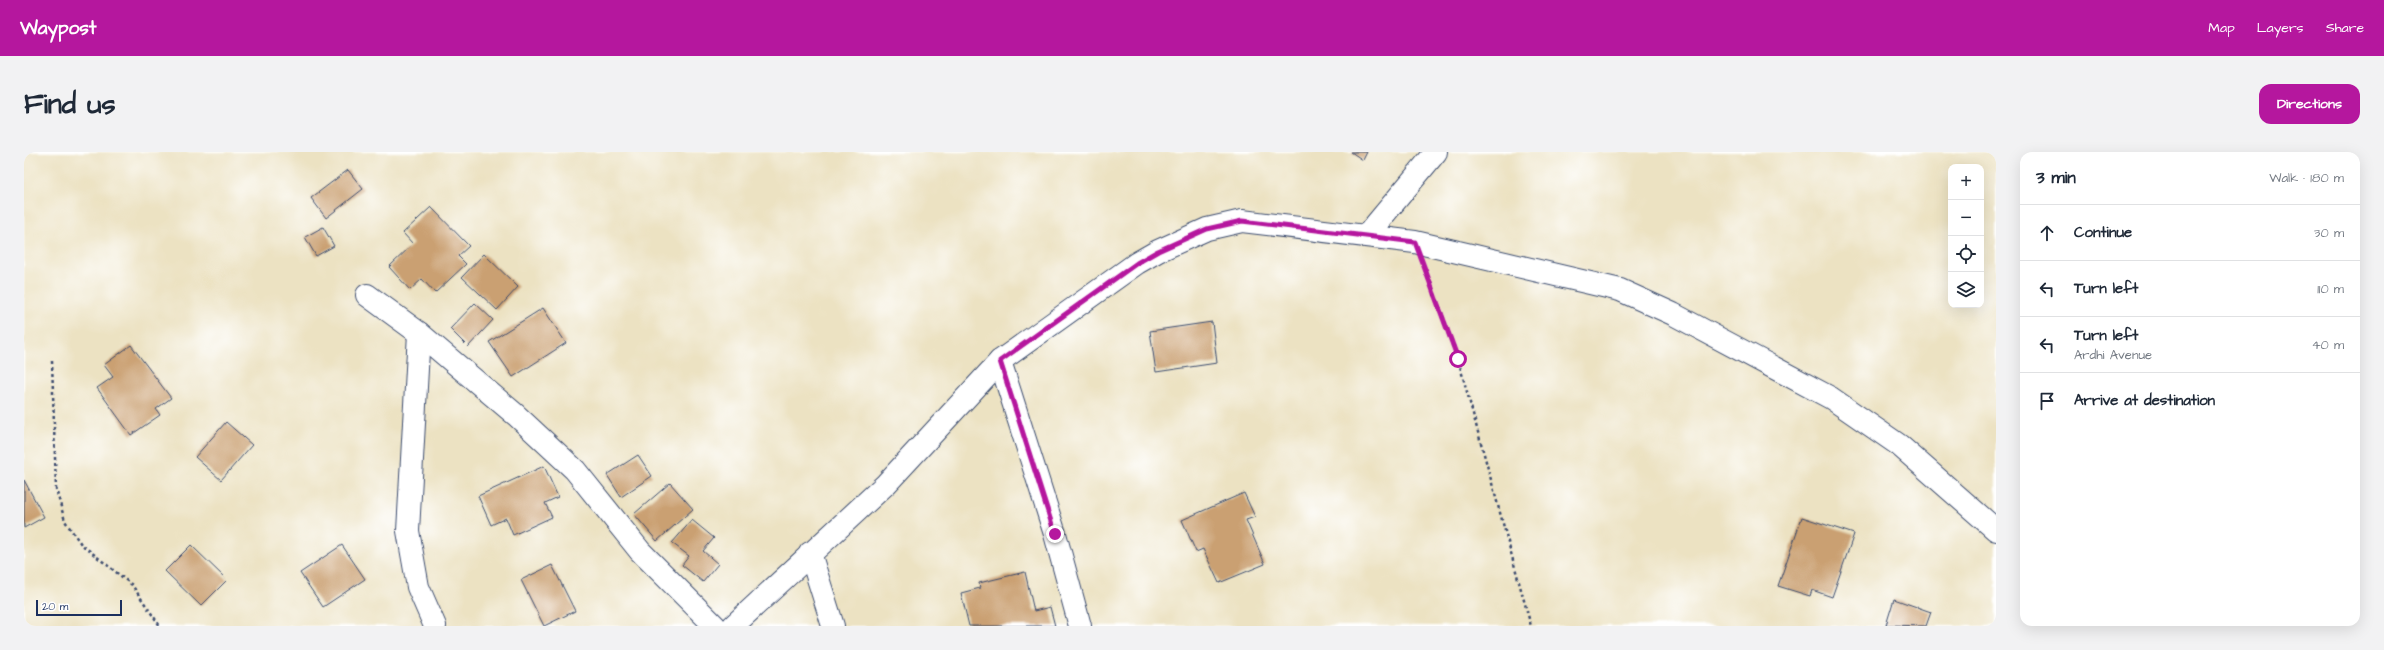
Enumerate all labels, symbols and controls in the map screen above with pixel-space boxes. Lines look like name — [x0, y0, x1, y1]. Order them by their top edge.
text: Waypost — [20, 15, 96, 42]
text: Map — [2208, 18, 2235, 38]
text: Layers — [2257, 18, 2304, 38]
text: Share — [2326, 18, 2364, 38]
button: Directions — [2259, 84, 2360, 124]
text: Find us — [24, 85, 115, 124]
map controls — [1948, 164, 1984, 308]
button: + — [1948, 164, 1984, 200]
text: 3 min — [2036, 166, 2076, 190]
text: Walk · 180 m — [2269, 169, 2344, 187]
button: − — [1948, 200, 1984, 236]
icon: ahead — [2036, 222, 2058, 244]
text: Continue — [2074, 222, 2132, 243]
text: 30 m — [2314, 224, 2344, 242]
button: locate — [1948, 236, 1984, 272]
button: layers — [1948, 272, 1984, 308]
icon: left — [2036, 278, 2058, 300]
text: Turn left — [2074, 278, 2138, 299]
text: 110 m — [2317, 280, 2344, 298]
text: Turn left — [2074, 325, 2138, 346]
icon: left — [2036, 334, 2058, 356]
text: 40 m — [2312, 336, 2344, 354]
text: Ardhi Avenue — [2074, 346, 2152, 364]
route start — [1449, 350, 1467, 368]
icon: arrive — [2036, 390, 2058, 412]
text: Arrive at destination — [2074, 390, 2215, 411]
route end — [1046, 525, 1064, 543]
scale bar — [36, 598, 122, 617]
text: 20 m — [42, 599, 68, 614]

